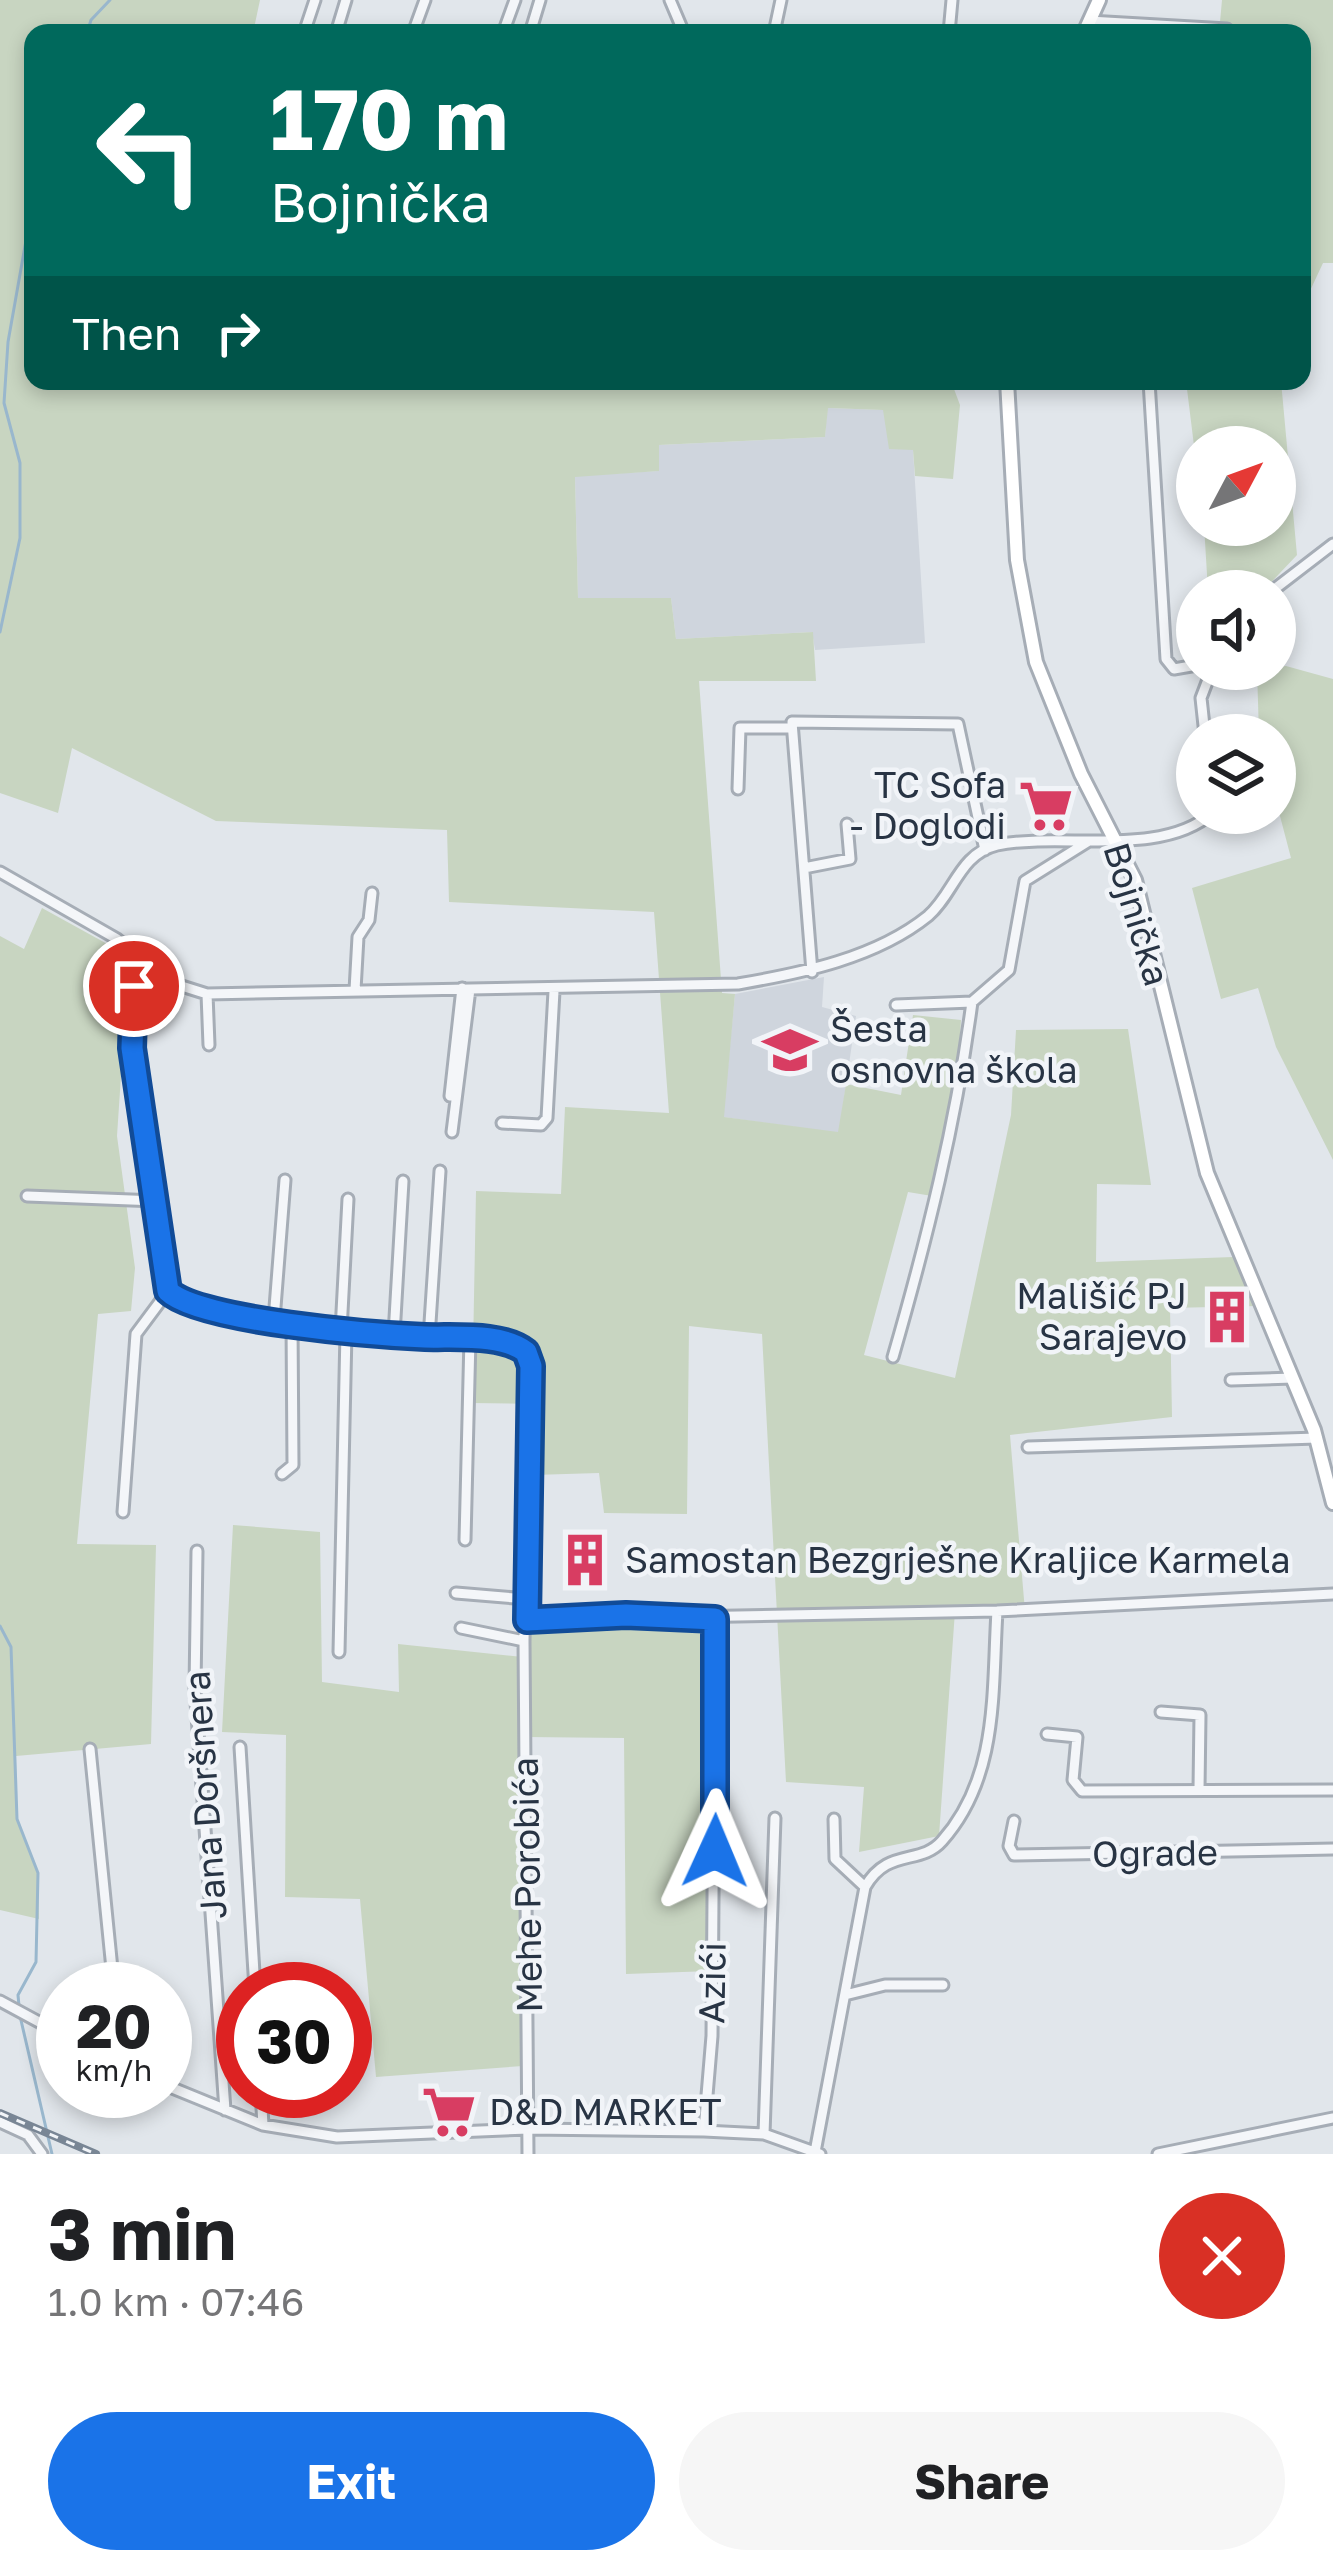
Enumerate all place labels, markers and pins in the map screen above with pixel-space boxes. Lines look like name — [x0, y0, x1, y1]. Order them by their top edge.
place label: TC Sofa - Doglodi — [850, 763, 1006, 847]
supermarket icon: TC Sofa - Doglodi — [1017, 777, 1075, 835]
pin — [83, 935, 185, 1037]
place label: Šesta osnovna škola — [830, 1007, 1078, 1091]
school or university icon: Šesta osnovna škola — [761, 1021, 819, 1079]
place label: Mališić PJ Sarajevo — [1016, 1274, 1187, 1358]
building icon: Mališić PJ Sarajevo — [1198, 1288, 1256, 1346]
building icon: Samostan Bezgrješne Kraljice Karmela — [556, 1531, 614, 1589]
place label: Samostan Bezgrješne Kraljice Karmela — [625, 1538, 1291, 1581]
supermarket icon: D&D MARKET — [420, 2083, 478, 2141]
place label: D&D MARKET — [489, 2090, 722, 2133]

